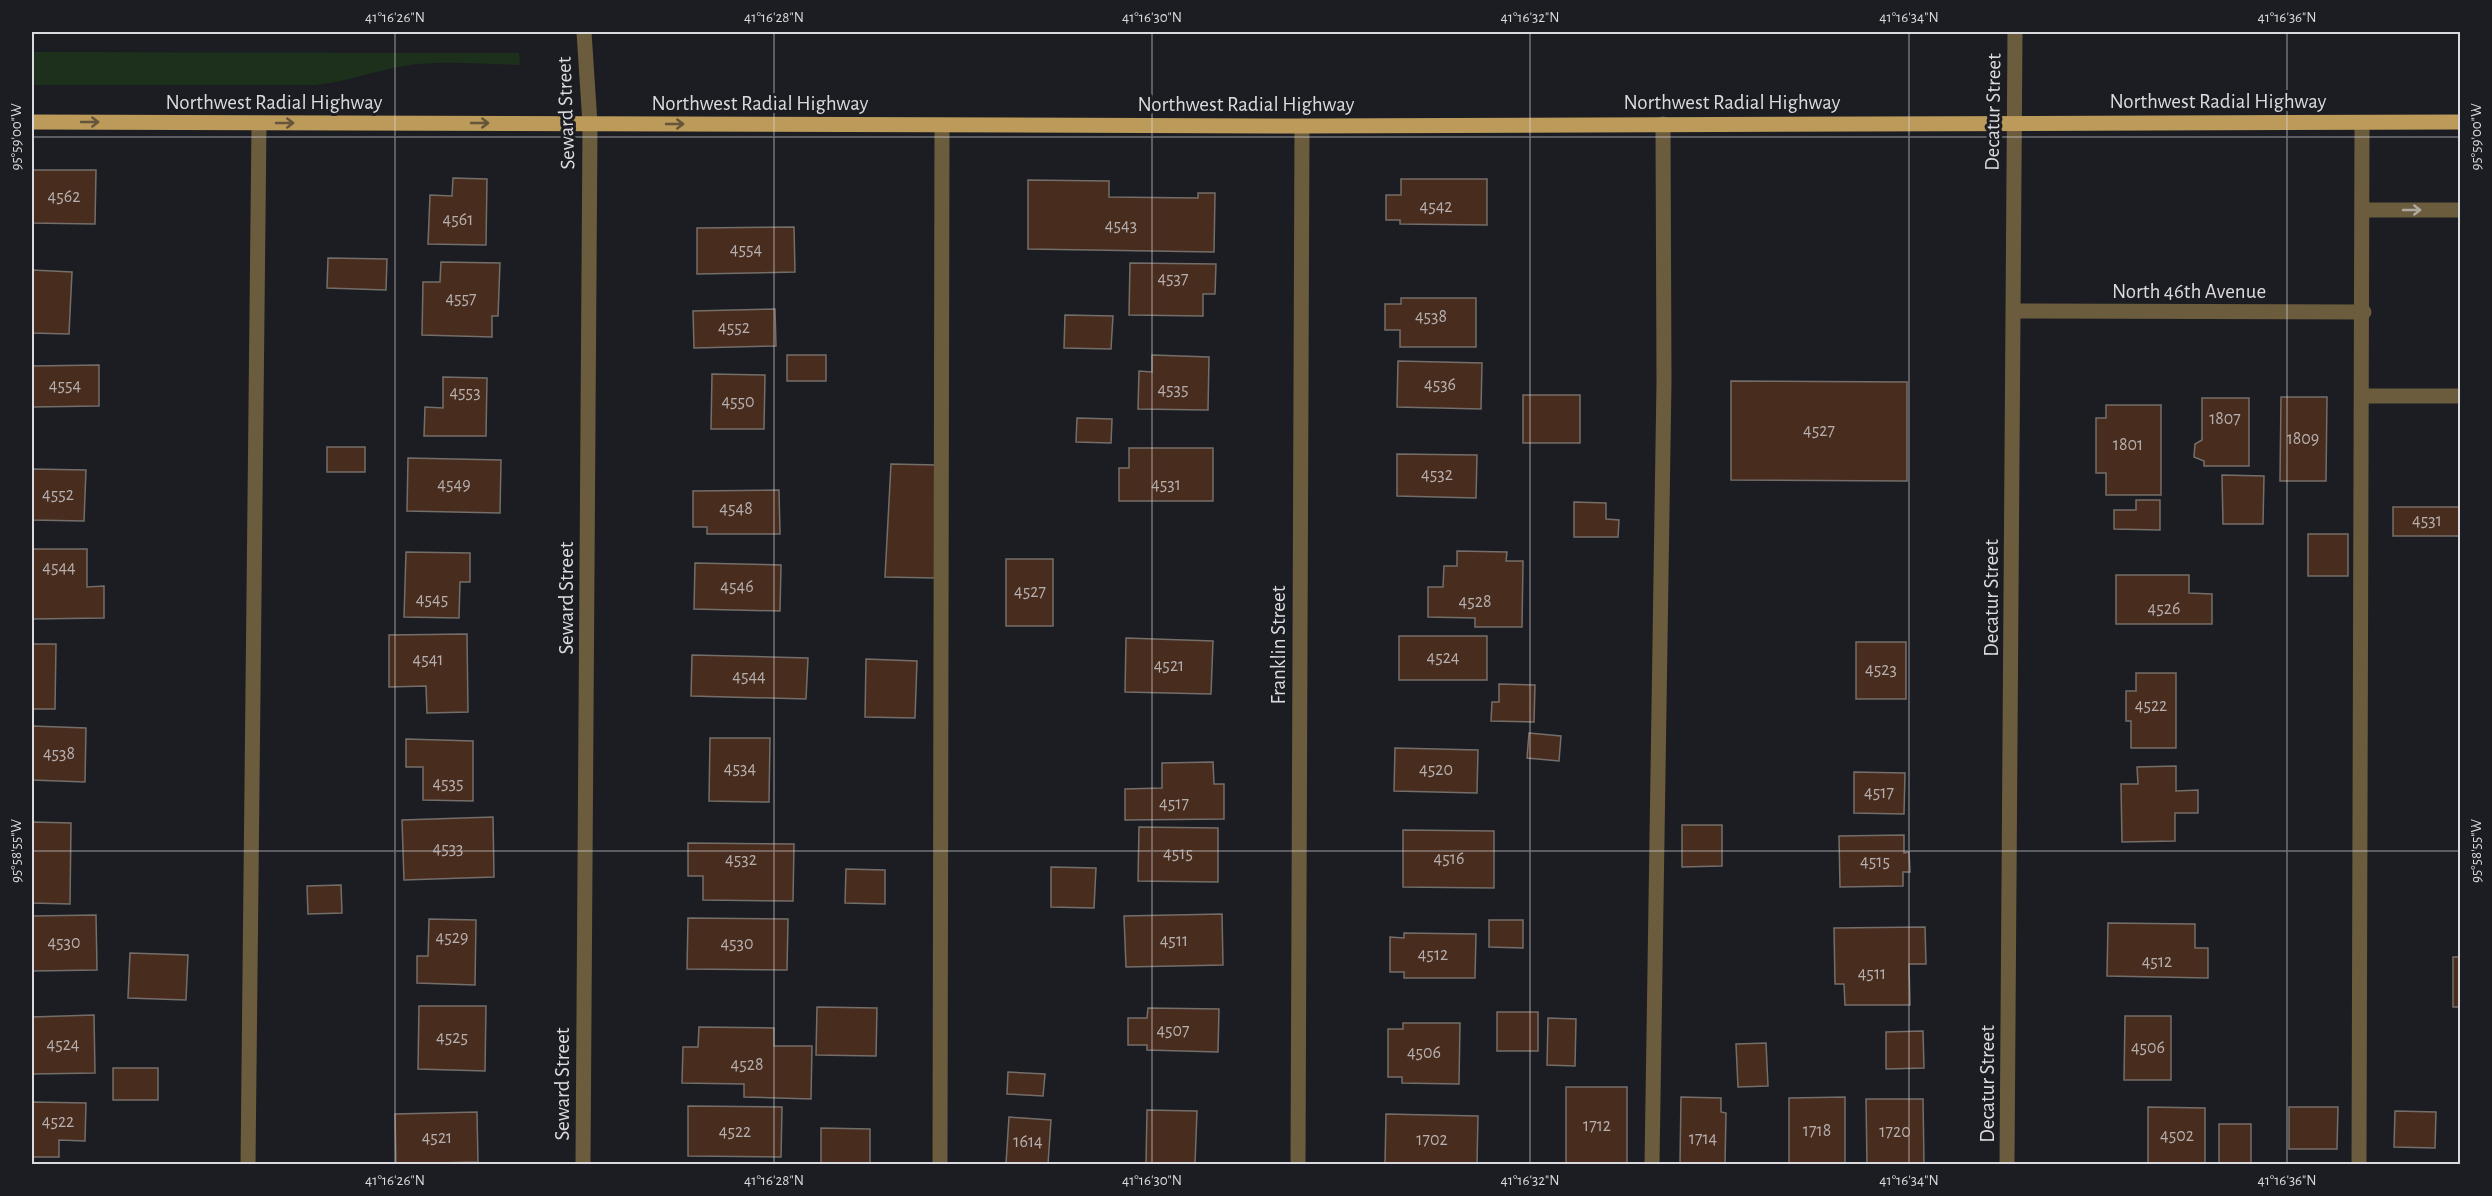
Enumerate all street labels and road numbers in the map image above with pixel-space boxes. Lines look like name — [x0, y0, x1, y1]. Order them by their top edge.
street label: Decatur Street — [1981, 53, 2005, 171]
street label: Seward Street — [554, 56, 578, 170]
street label: Northwest Radial Highway — [2109, 91, 2327, 112]
street label: Northwest Radial Highway — [165, 92, 383, 113]
street label: Northwest Radial Highway — [1623, 92, 1841, 113]
street label: Northwest Radial Highway — [651, 93, 869, 114]
street label: Northwest Radial Highway — [1137, 94, 1355, 115]
street label: North 46th Avenue — [2112, 281, 2266, 302]
street label: Decatur Street — [1981, 539, 2002, 657]
street label: Seward Street — [556, 541, 577, 655]
street label: Franklin Street — [1268, 585, 1289, 704]
street label: Decatur Street — [1977, 1025, 1998, 1143]
street label: Seward Street — [552, 1027, 573, 1141]

